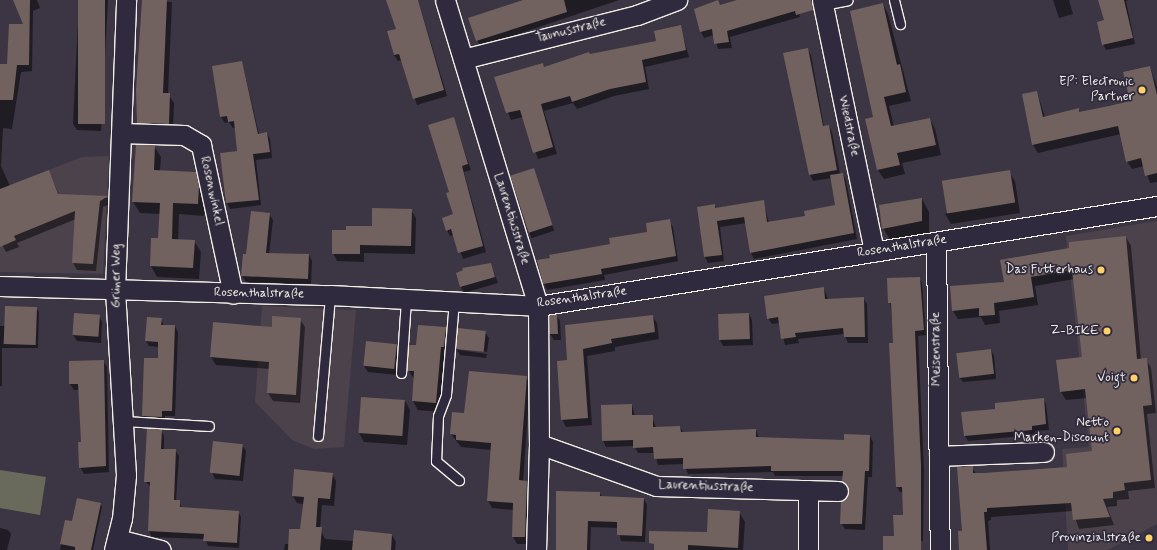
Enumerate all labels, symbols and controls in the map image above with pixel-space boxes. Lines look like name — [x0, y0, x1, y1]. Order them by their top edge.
street label: Taunusstraße — [534, 15, 608, 47]
place label: EP: Electronic Partner — [1059, 75, 1134, 106]
marker: EP: Electronic Partner — [1137, 85, 1147, 95]
street label: Wiedstraße — [834, 94, 862, 158]
street label: Rosenwinkel — [196, 155, 226, 227]
street label: Laurentiusstraße — [490, 171, 532, 267]
street label: Rosenthalstraße — [856, 232, 948, 262]
street label: Grüner Weg — [109, 243, 125, 309]
place label: Das Futterhaus — [1004, 262, 1093, 278]
marker: Das Futterhaus — [1096, 265, 1106, 275]
street label: Rosenthalstraße — [536, 284, 628, 312]
street label: Rosenthalstraße — [214, 285, 304, 303]
street label: Meisenstraße — [929, 312, 945, 386]
place label: Z-BIKE — [1050, 323, 1099, 339]
marker: Z-BIKE — [1102, 326, 1112, 336]
place label: Voigt — [1097, 370, 1126, 386]
marker: Voigt — [1129, 373, 1139, 383]
place label: Netto Marken-Discount — [1014, 416, 1109, 447]
marker: Netto Marken-Discount — [1112, 426, 1122, 436]
street label: Laurentiusstraße — [658, 478, 754, 496]
place label: Provinzialstraße — [1051, 530, 1141, 546]
marker: Provinzialstraße — [1144, 533, 1154, 543]

